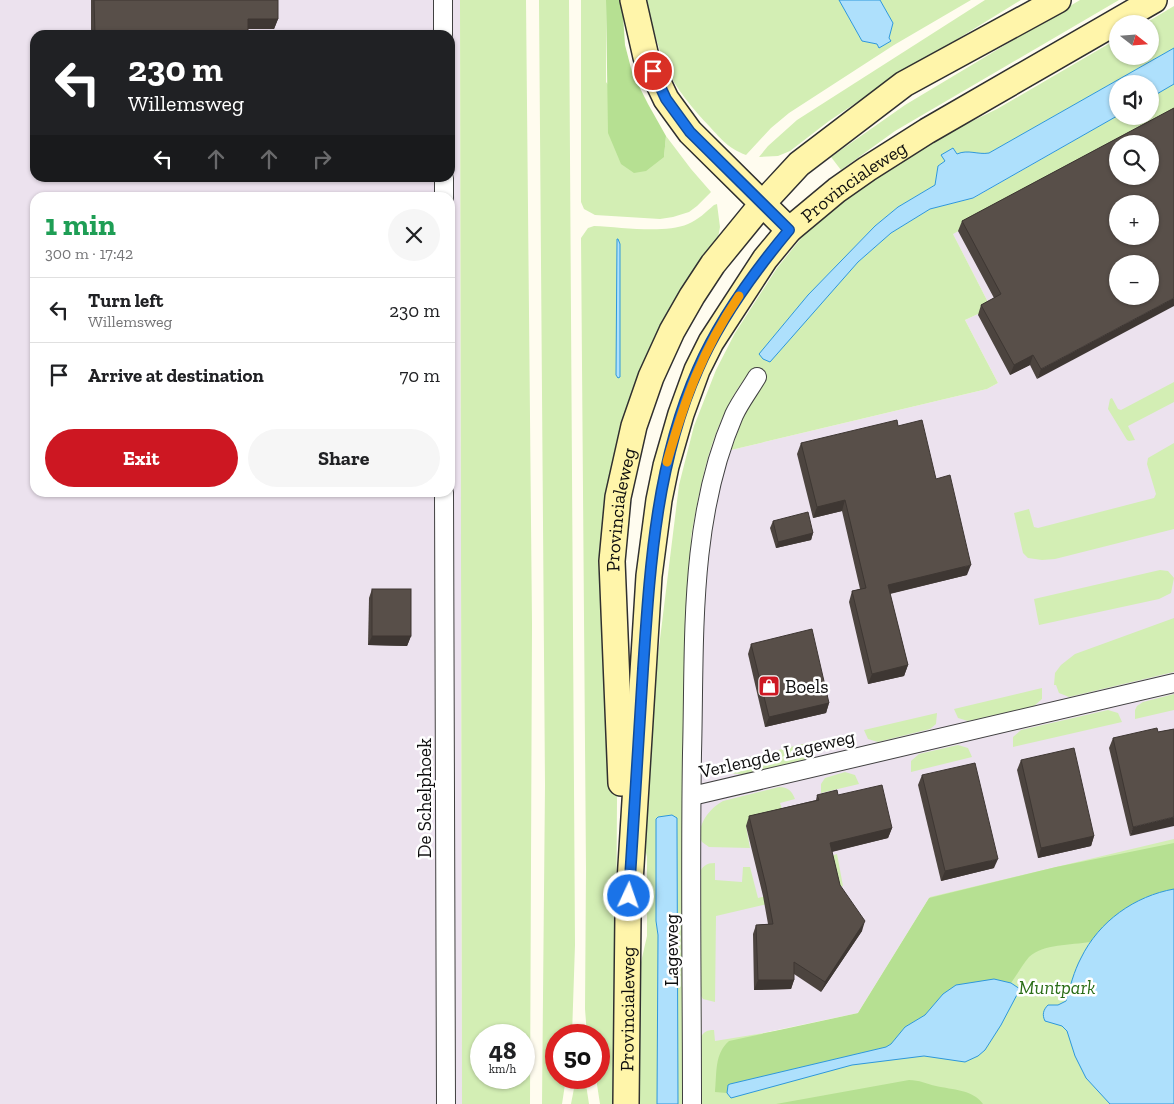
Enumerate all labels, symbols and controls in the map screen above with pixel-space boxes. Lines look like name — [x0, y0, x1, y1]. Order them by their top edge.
north arrow — [1109, 15, 1159, 65]
map controls — [1109, 15, 1159, 305]
text: 230 m — [128, 48, 223, 90]
icon: left — [45, 50, 110, 115]
pin — [632, 50, 674, 92]
icon: arrive — [639, 57, 667, 85]
button: sound — [1109, 75, 1159, 125]
text: Willemsweg — [128, 90, 244, 117]
street label: Provincialeweg — [796, 135, 911, 227]
button: search — [1109, 135, 1159, 185]
icon: left — [149, 145, 177, 173]
icon: ahead — [202, 145, 230, 173]
icon: ahead — [255, 145, 283, 173]
icon: right — [308, 145, 336, 173]
button: + — [1109, 195, 1159, 245]
text: 1 min — [45, 207, 116, 243]
button: close — [388, 209, 440, 261]
text: 300 m · 17:42 — [45, 244, 133, 263]
button: − — [1109, 255, 1159, 305]
text: Turn left — [88, 289, 163, 312]
icon: left — [45, 296, 73, 324]
text: 230 m — [389, 299, 440, 322]
text: Willemsweg — [88, 312, 172, 331]
icon: arrive — [45, 361, 73, 389]
text: Arrive at destination — [88, 364, 264, 387]
text: 70 m — [399, 364, 440, 387]
button: Exit — [45, 429, 238, 487]
button: Share — [248, 429, 440, 487]
street label: Provincialeweg — [600, 445, 640, 572]
shop icon: Boels — [757, 674, 781, 698]
place label: Boels — [785, 675, 829, 698]
street label: Verlengde Lageweg — [696, 725, 858, 783]
street label: De Schelphoek — [413, 738, 436, 858]
position arrow — [602, 869, 654, 921]
street label: Lageweg — [660, 913, 683, 986]
street label: Provincialeweg — [615, 946, 639, 1072]
park label: Muntpark — [1019, 976, 1095, 999]
speed limit sign: 50 — [545, 1024, 610, 1089]
text: 48 — [489, 1035, 516, 1065]
text: km/h — [489, 1062, 516, 1076]

